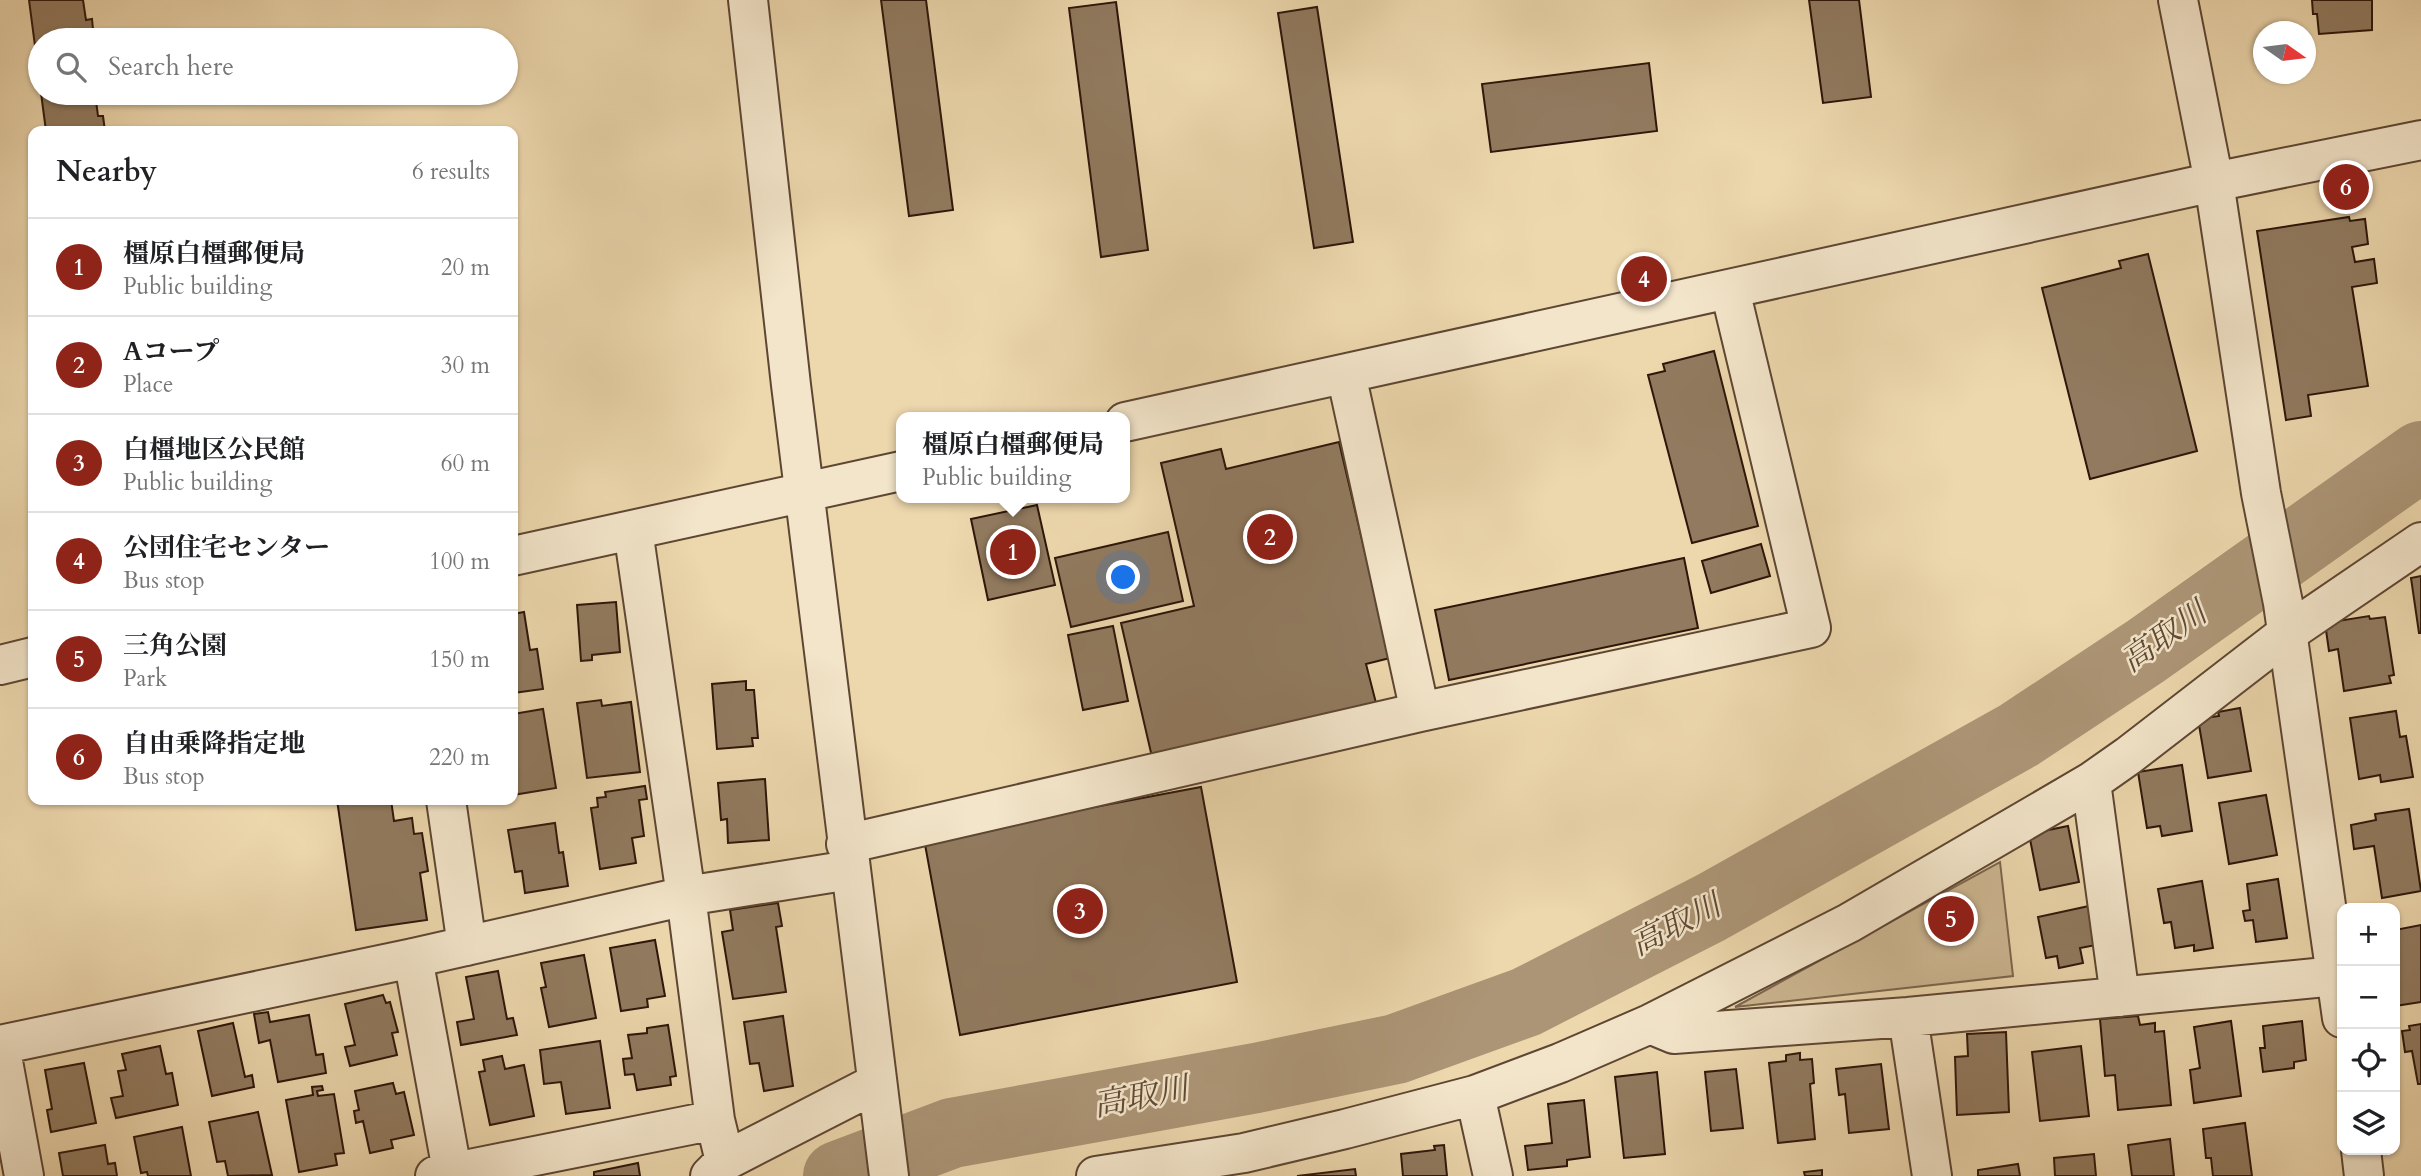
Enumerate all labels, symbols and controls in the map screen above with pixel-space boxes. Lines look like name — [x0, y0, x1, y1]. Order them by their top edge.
north arrow — [2253, 21, 2316, 84]
search box — [28, 28, 518, 105]
icon: search — [52, 48, 90, 86]
text: Search here — [108, 49, 234, 84]
text: Nearby — [56, 151, 157, 192]
text: 6 results — [412, 156, 490, 187]
pin: 6 — [2323, 161, 2369, 213]
text: 橿原白橿郵便局 — [123, 236, 305, 271]
text: 1 — [73, 252, 85, 283]
text: 20 m — [441, 252, 490, 283]
pin: 4 — [1621, 253, 1667, 305]
text: Public building — [123, 271, 273, 302]
text: Aコープ — [123, 334, 219, 369]
text: 2 — [73, 350, 85, 381]
text: 30 m — [441, 350, 490, 381]
text: Place — [123, 369, 173, 400]
popup — [896, 412, 1130, 503]
text: 橿原白橿郵便局 — [922, 427, 1104, 462]
text: 白橿地区公民館 — [123, 432, 305, 467]
text: 3 — [73, 448, 85, 479]
text: 60 m — [441, 448, 490, 479]
text: Public building — [922, 462, 1072, 493]
text: Public building — [123, 467, 273, 498]
pin: 2 — [1247, 511, 1293, 563]
pin: 1 — [990, 526, 1036, 578]
text: 公団住宅センター — [123, 530, 330, 565]
text: 4 — [73, 546, 85, 577]
text: 100 m — [429, 546, 490, 577]
your location — [1106, 560, 1140, 594]
text: Bus stop — [123, 565, 205, 596]
water label: 高取川 — [2112, 590, 2218, 683]
text: 三角公園 — [123, 628, 227, 663]
text: 5 — [73, 644, 85, 675]
text: 150 m — [429, 644, 490, 675]
text: Park — [123, 663, 167, 694]
text: 自由乗降指定地 — [123, 726, 305, 761]
text: 6 — [73, 742, 85, 773]
text: 220 m — [429, 742, 490, 773]
text: Bus stop — [123, 761, 205, 792]
water label: 高取川 — [1623, 882, 1731, 966]
pin: 3 — [1057, 885, 1103, 937]
pin: 5 — [1928, 893, 1974, 945]
map controls — [2337, 903, 2400, 1155]
button: + — [2337, 903, 2400, 966]
button: − — [2337, 966, 2400, 1029]
button: locate — [2337, 1029, 2400, 1092]
water label: 高取川 — [1090, 1066, 1195, 1128]
button: layers — [2337, 1092, 2400, 1155]

